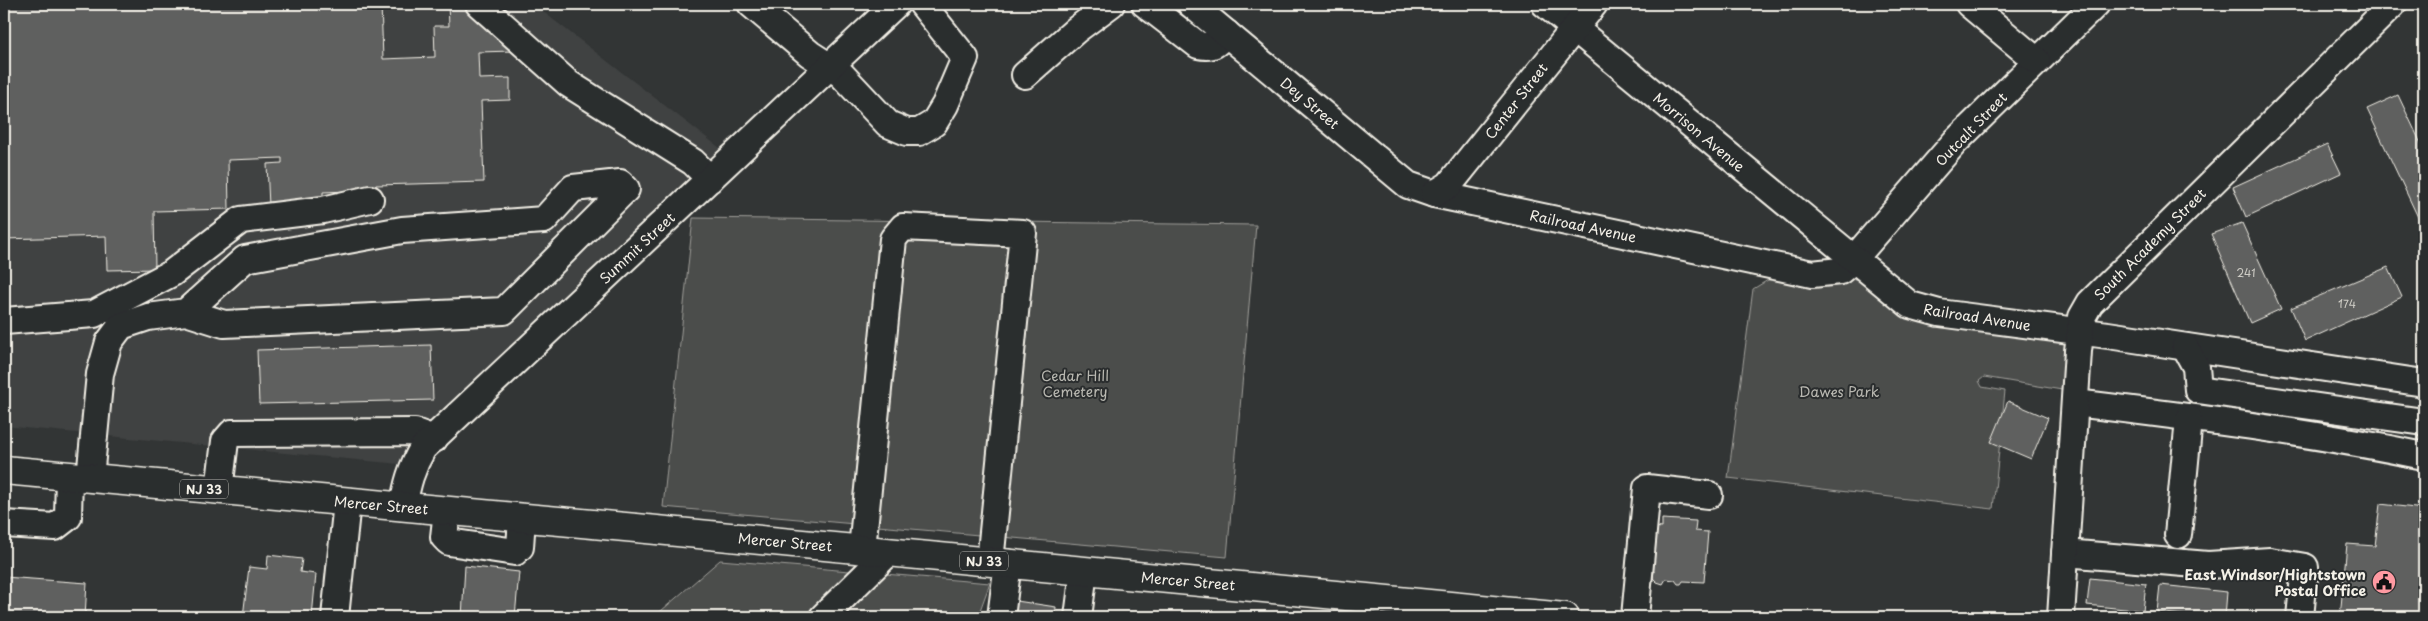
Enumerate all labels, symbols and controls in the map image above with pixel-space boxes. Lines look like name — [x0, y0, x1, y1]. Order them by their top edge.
street label: Center Street — [1480, 58, 1553, 144]
street label: Dey Street — [1276, 72, 1344, 134]
street label: Morrison Avenue — [1649, 87, 1750, 177]
street label: Outcalt Street — [1930, 87, 2012, 171]
street label: South Academy Street — [2089, 183, 2211, 305]
street label: Railroad Avenue — [1528, 204, 1639, 248]
street label: Summit Street — [595, 207, 680, 289]
house number: 241 — [2236, 264, 2256, 281]
house number: 174 — [2338, 295, 2356, 312]
street label: Railroad Avenue — [1922, 298, 2033, 336]
park label: Cedar Hill Cemetery — [1041, 365, 1109, 402]
park label: Dawes Park — [1799, 381, 1880, 402]
road number: NJ 33 — [180, 479, 228, 498]
street label: Mercer Street — [333, 490, 429, 520]
street label: Mercer Street — [737, 527, 833, 557]
road number: NJ 33 — [960, 552, 1008, 570]
place label: East Windsor/Hightstown Postal Office — [2184, 564, 2366, 601]
street label: Mercer Street — [1140, 566, 1236, 596]
public building icon: East Windsor/Hightstown Postal Office — [2371, 569, 2397, 595]

